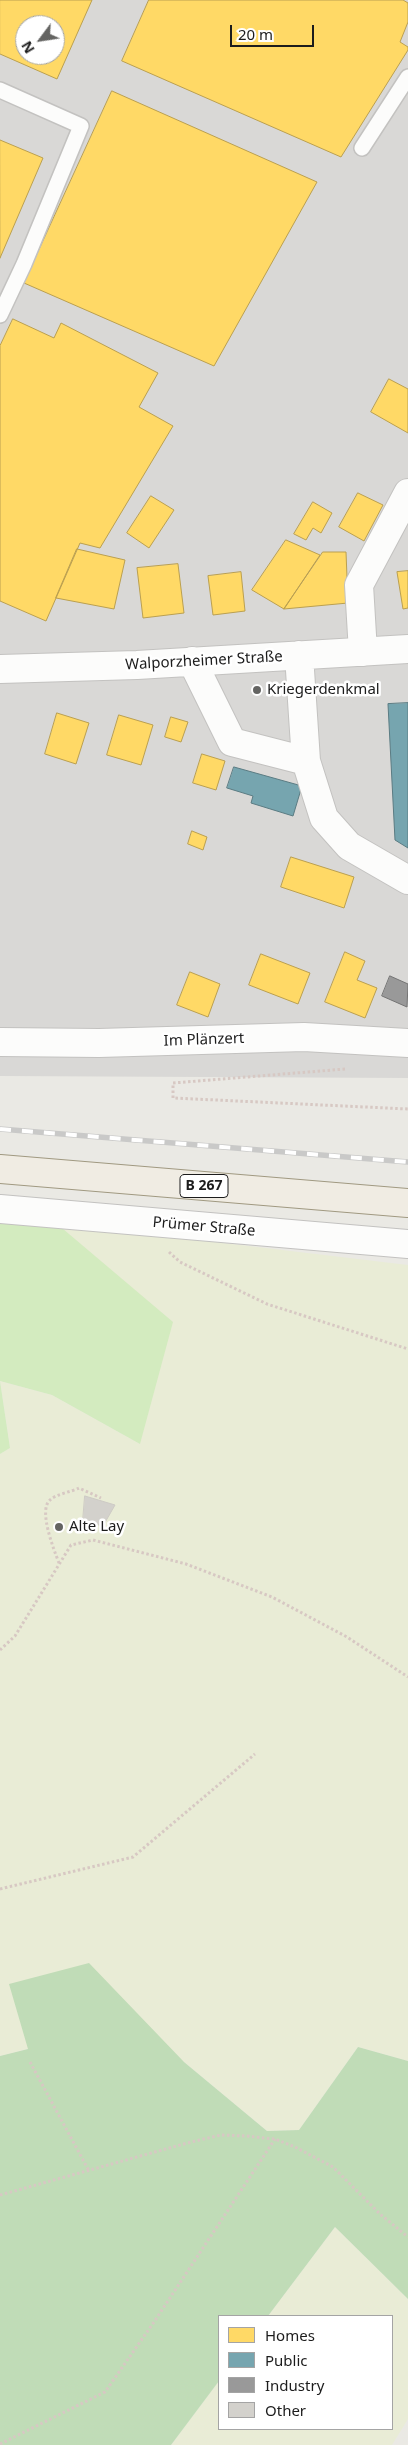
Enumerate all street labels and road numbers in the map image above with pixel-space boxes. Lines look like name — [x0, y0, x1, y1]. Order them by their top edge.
street label: Walporzheimer Straße — [125, 648, 283, 674]
street label: Im Plänzert — [163, 1030, 245, 1050]
road number: B 267 — [180, 1174, 228, 1198]
street label: Prümer Straße — [152, 1214, 256, 1240]

